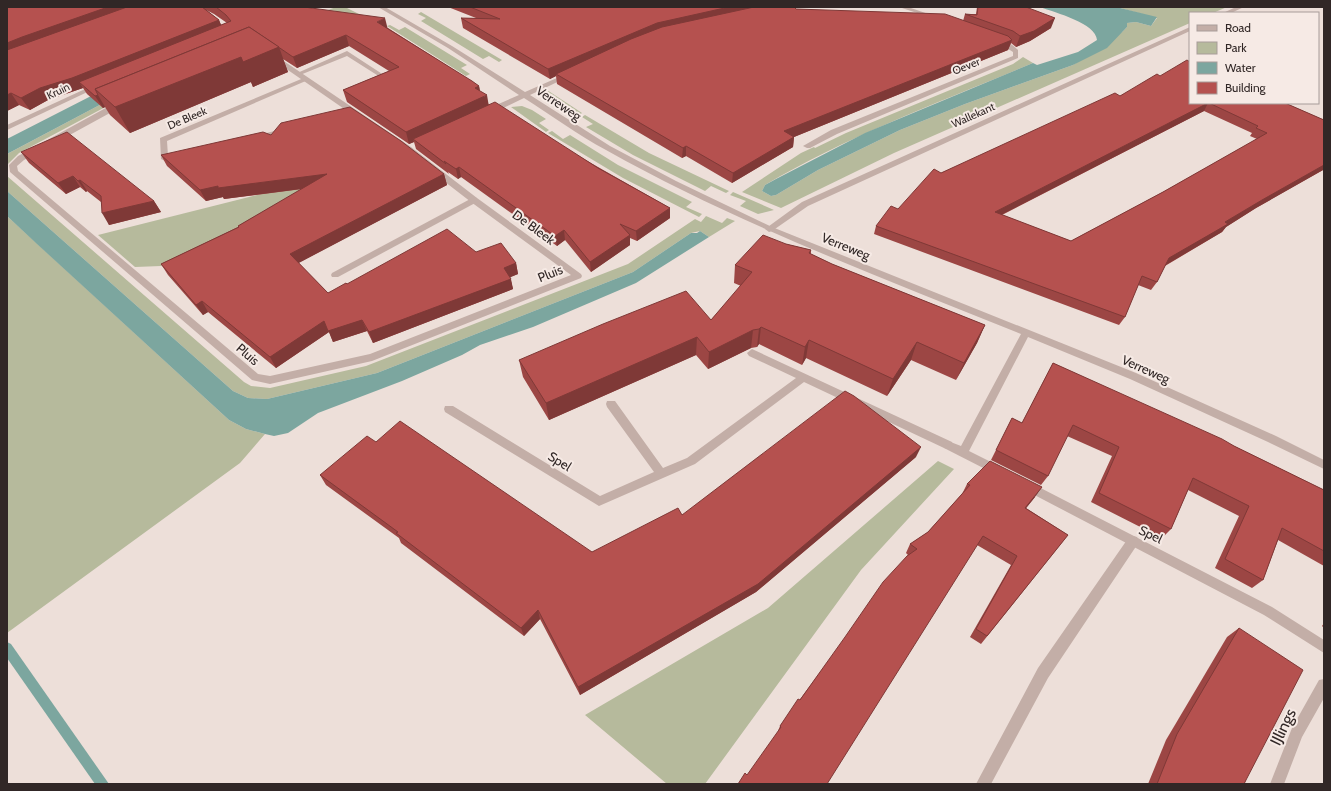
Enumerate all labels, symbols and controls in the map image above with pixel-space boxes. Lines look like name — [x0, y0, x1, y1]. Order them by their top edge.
legend — [1189, 12, 1319, 104]
text: Road — [1225, 20, 1251, 35]
text: Park — [1225, 40, 1247, 55]
street label: Oever — [950, 54, 982, 78]
text: Water — [1225, 60, 1256, 75]
street label: Kruin — [44, 79, 72, 103]
text: Building — [1225, 80, 1267, 95]
street label: Verreweg — [533, 82, 585, 124]
street label: Wallekant — [949, 99, 997, 131]
street label: De Bleek — [165, 103, 209, 133]
street label: De Bleek — [510, 206, 559, 248]
street label: Verreweg — [819, 229, 873, 263]
street label: Pluis — [535, 261, 565, 285]
street label: Pluis — [233, 340, 263, 369]
street label: Verreweg — [1119, 351, 1173, 387]
street label: Spel — [545, 448, 575, 474]
street label: Spel — [1136, 521, 1166, 547]
street label: IJlings — [1266, 705, 1300, 749]

